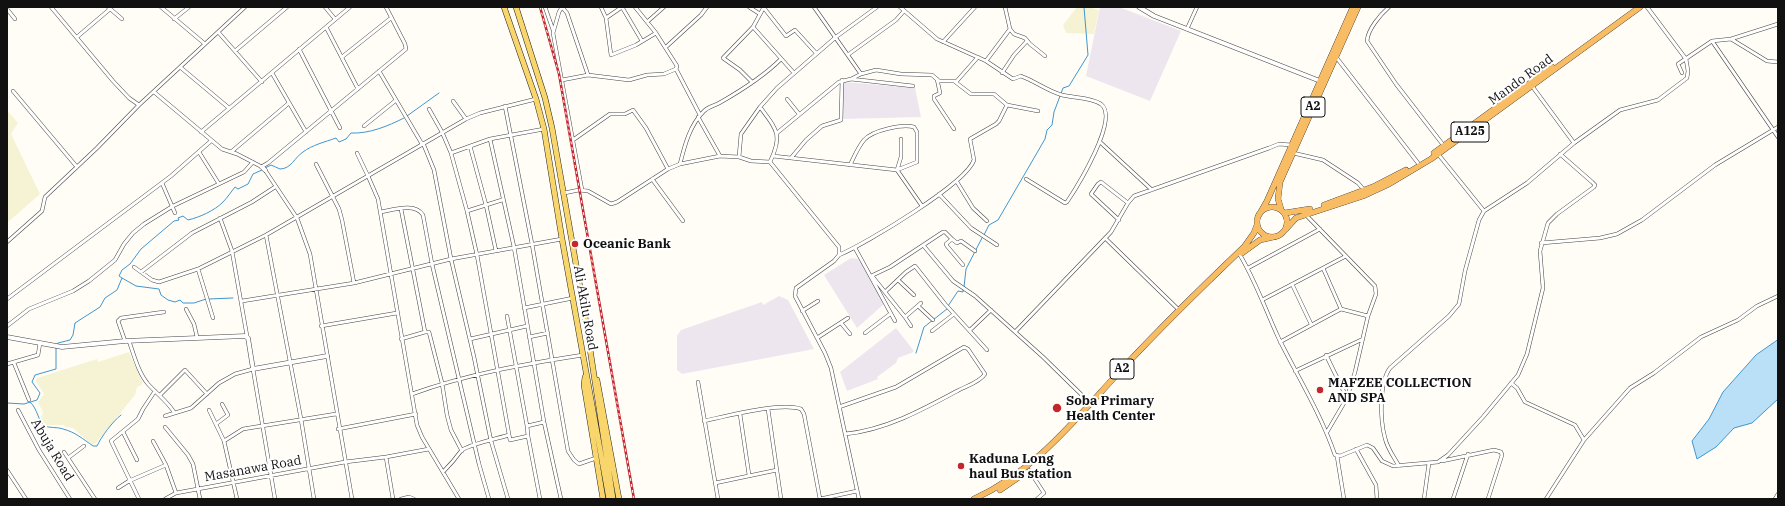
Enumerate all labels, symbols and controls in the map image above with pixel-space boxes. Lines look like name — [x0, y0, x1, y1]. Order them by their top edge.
street label: Mando Road — [1486, 51, 1556, 109]
road number: A2 — [1301, 97, 1325, 117]
road number: A125 — [1451, 122, 1489, 142]
place label: Oceanic Bank — [583, 236, 671, 252]
marker: Oceanic Bank — [570, 239, 580, 249]
street label: Ali Akilu Road — [570, 264, 600, 352]
road number: A2 — [1110, 359, 1134, 379]
place label: MAFZEE COLLECTION AND SPA — [1328, 375, 1472, 406]
marker: MAFZEE COLLECTION AND SPA — [1315, 385, 1325, 395]
place label: Soba Primary Health Center — [1066, 393, 1155, 424]
marker: Soba Primary Health Center — [1051, 402, 1063, 414]
street label: Abuja Road — [27, 416, 77, 484]
place label: Kaduna Long haul Bus station — [969, 451, 1072, 482]
street label: Masanawa Road — [203, 453, 303, 485]
marker: Kaduna Long haul Bus station — [956, 461, 966, 471]

